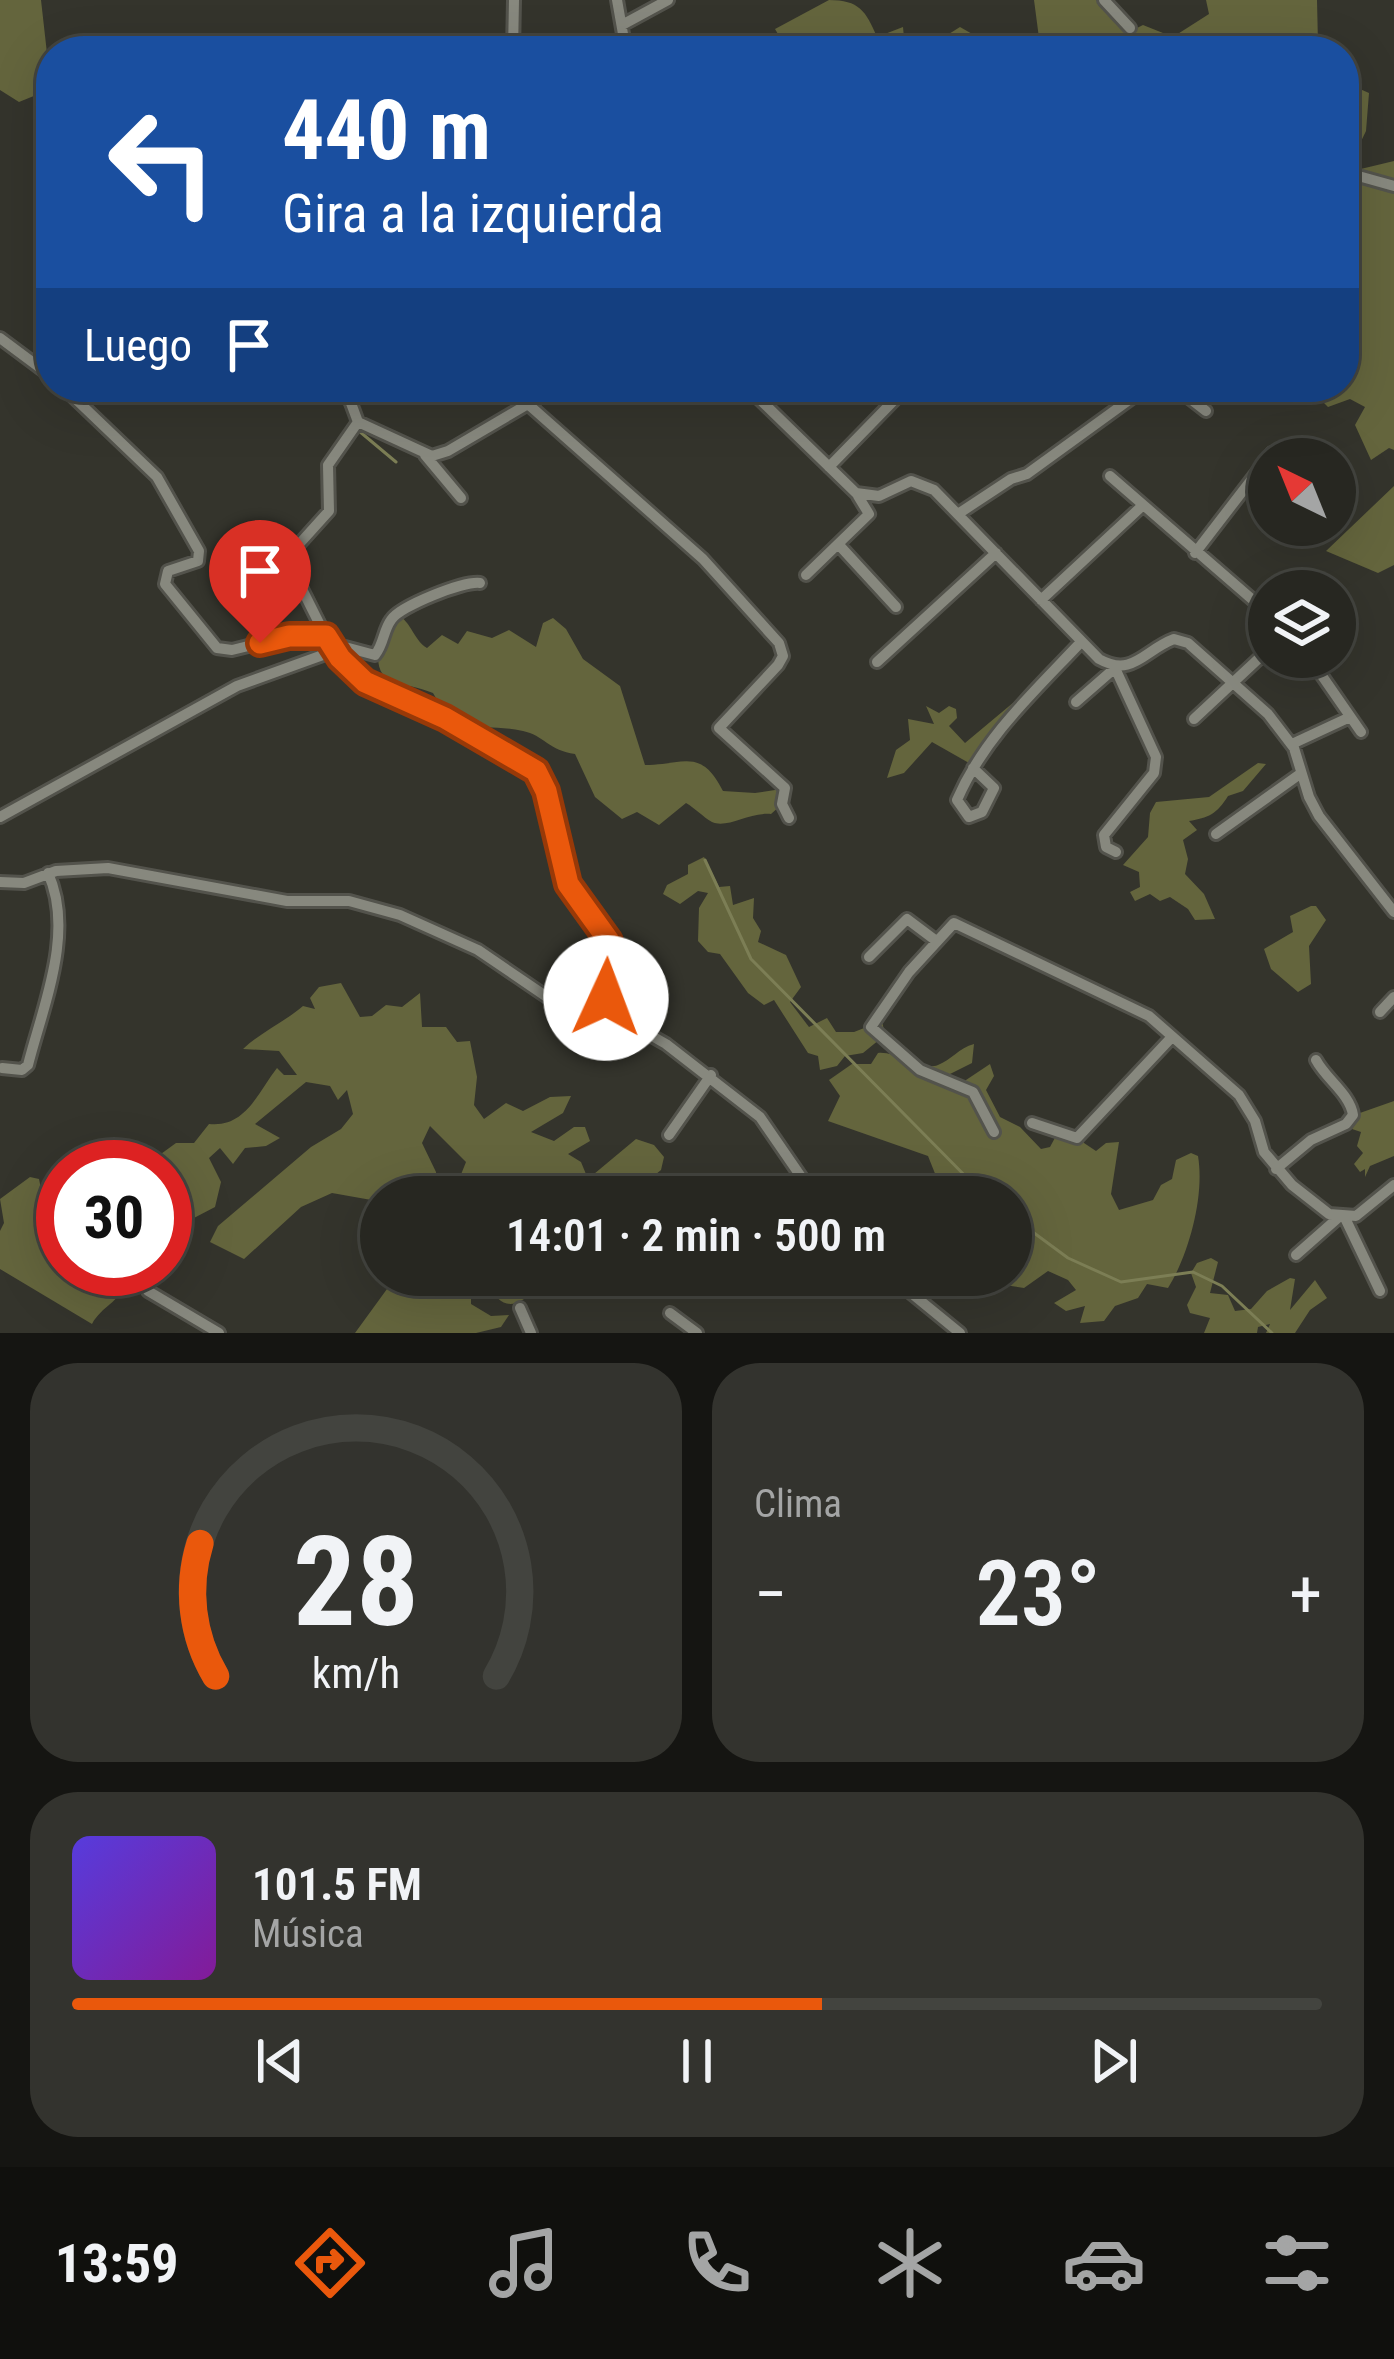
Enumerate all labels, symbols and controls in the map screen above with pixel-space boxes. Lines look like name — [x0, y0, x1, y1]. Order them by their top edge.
text: 440 m — [282, 81, 491, 180]
icon: left — [84, 84, 240, 240]
text: Gira a la izquierda — [282, 182, 664, 245]
icon: arrive — [216, 312, 282, 378]
text: Luego — [84, 319, 192, 372]
north arrow — [1248, 438, 1356, 546]
map controls — [1248, 438, 1356, 678]
pin — [209, 520, 311, 643]
icon: arrive — [227, 538, 293, 604]
button: layers — [1248, 570, 1356, 678]
position arrow — [543, 935, 669, 1061]
speed limit sign: 30 — [36, 1140, 192, 1296]
text: 14:01 · 2 min · 500 m — [506, 1209, 886, 1262]
text: Clima — [754, 1481, 842, 1527]
text: 28 — [293, 1509, 419, 1655]
text: 23° — [975, 1542, 1101, 1647]
text: − — [754, 1556, 787, 1633]
text: + — [1289, 1556, 1322, 1633]
text: km/h — [312, 1647, 400, 1697]
text: 101.5 FM — [252, 1858, 422, 1911]
text: Música — [252, 1911, 364, 1957]
icon: previous — [247, 2028, 313, 2094]
icon: pause — [664, 2028, 730, 2094]
icon: next — [1081, 2028, 1147, 2094]
icon: directions — [288, 2221, 372, 2305]
icon: music — [482, 2221, 566, 2305]
icon: phone — [675, 2221, 759, 2305]
icon: climate — [868, 2221, 952, 2305]
icon: car — [1062, 2221, 1146, 2305]
icon: filters — [1255, 2221, 1339, 2305]
text: 13:59 — [55, 2232, 179, 2295]

